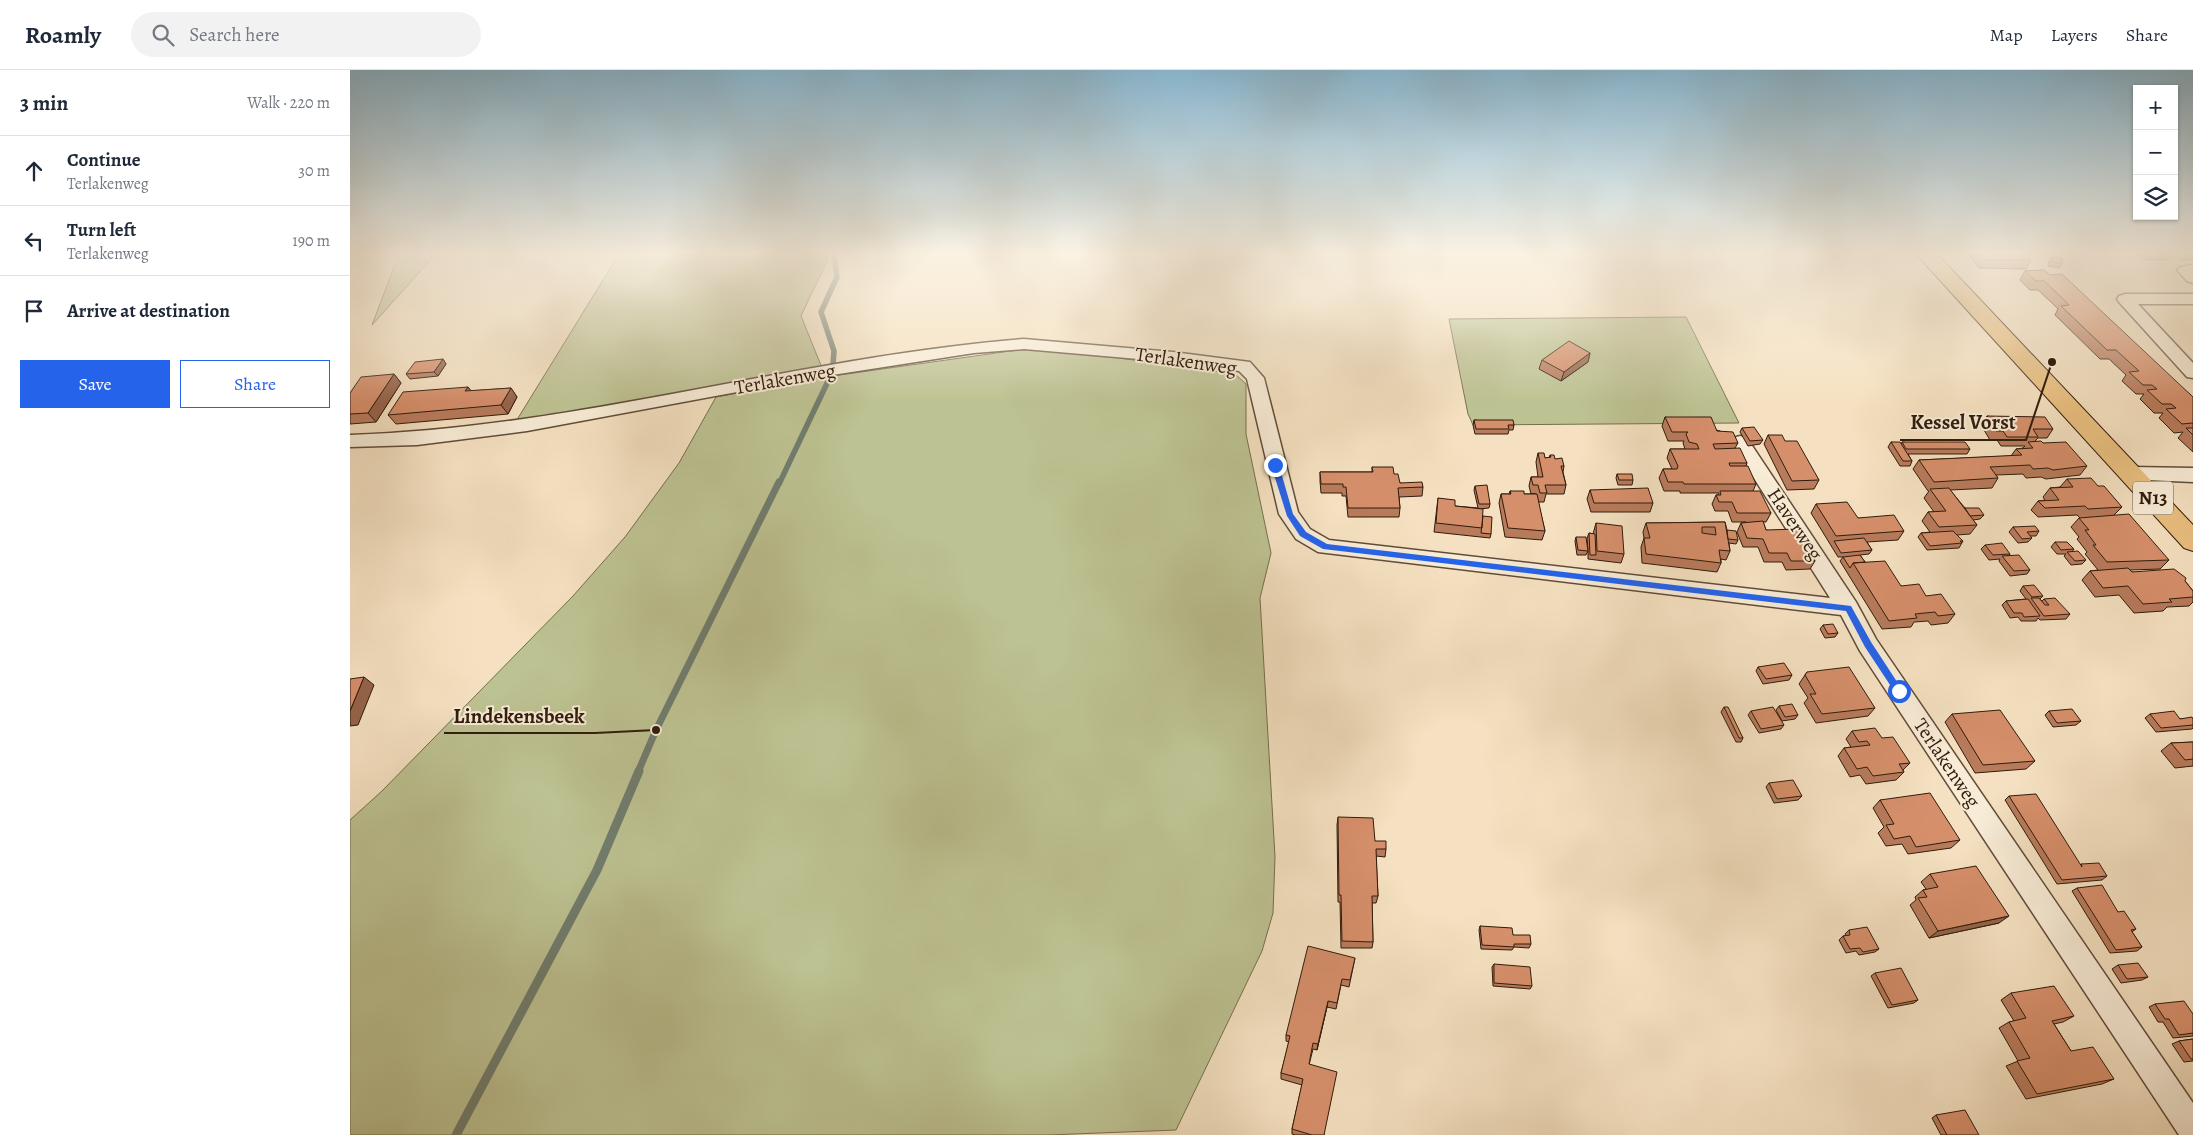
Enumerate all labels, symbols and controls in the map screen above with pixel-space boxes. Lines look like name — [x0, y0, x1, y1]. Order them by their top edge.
search box — [131, 12, 481, 57]
text: Roamly — [25, 19, 101, 51]
icon: search — [149, 21, 177, 49]
text: Search here — [189, 22, 280, 48]
text: Map — [1990, 23, 2023, 47]
text: Layers — [2051, 23, 2098, 47]
text: Share — [2126, 23, 2168, 47]
map controls — [2133, 85, 2178, 220]
button: + — [2133, 85, 2178, 130]
text: 3 min — [20, 89, 68, 117]
text: Walk · 220 m — [247, 92, 330, 114]
button: − — [2133, 130, 2178, 175]
text: Continue — [67, 147, 141, 173]
icon: ahead — [20, 157, 48, 185]
text: 30 m — [298, 160, 330, 182]
text: Terlakenweg — [67, 173, 149, 195]
button: layers — [2133, 175, 2178, 220]
text: Turn left — [67, 217, 136, 243]
icon: left — [20, 227, 48, 255]
text: 190 m — [292, 230, 330, 252]
text: Terlakenweg — [67, 243, 149, 265]
icon: arrive — [20, 297, 48, 325]
text: Arrive at destination — [67, 298, 230, 324]
street label: Terlakenweg — [1134, 341, 1238, 381]
street label: Terlakenweg — [732, 357, 838, 401]
button: Save — [20, 360, 170, 408]
button: Share — [180, 360, 330, 408]
callout: Kessel Vorst — [1900, 404, 2026, 440]
text: Kessel Vorst — [1910, 408, 2016, 436]
route end — [1264, 454, 1287, 477]
road number: N13 — [2133, 482, 2173, 514]
street label: Haverweg — [1761, 483, 1829, 565]
route start — [1888, 680, 1911, 703]
callout: Lindekensbeek — [444, 697, 595, 733]
text: Lindekensbeek — [453, 702, 585, 730]
street label: Terlakenweg — [1907, 713, 1987, 813]

